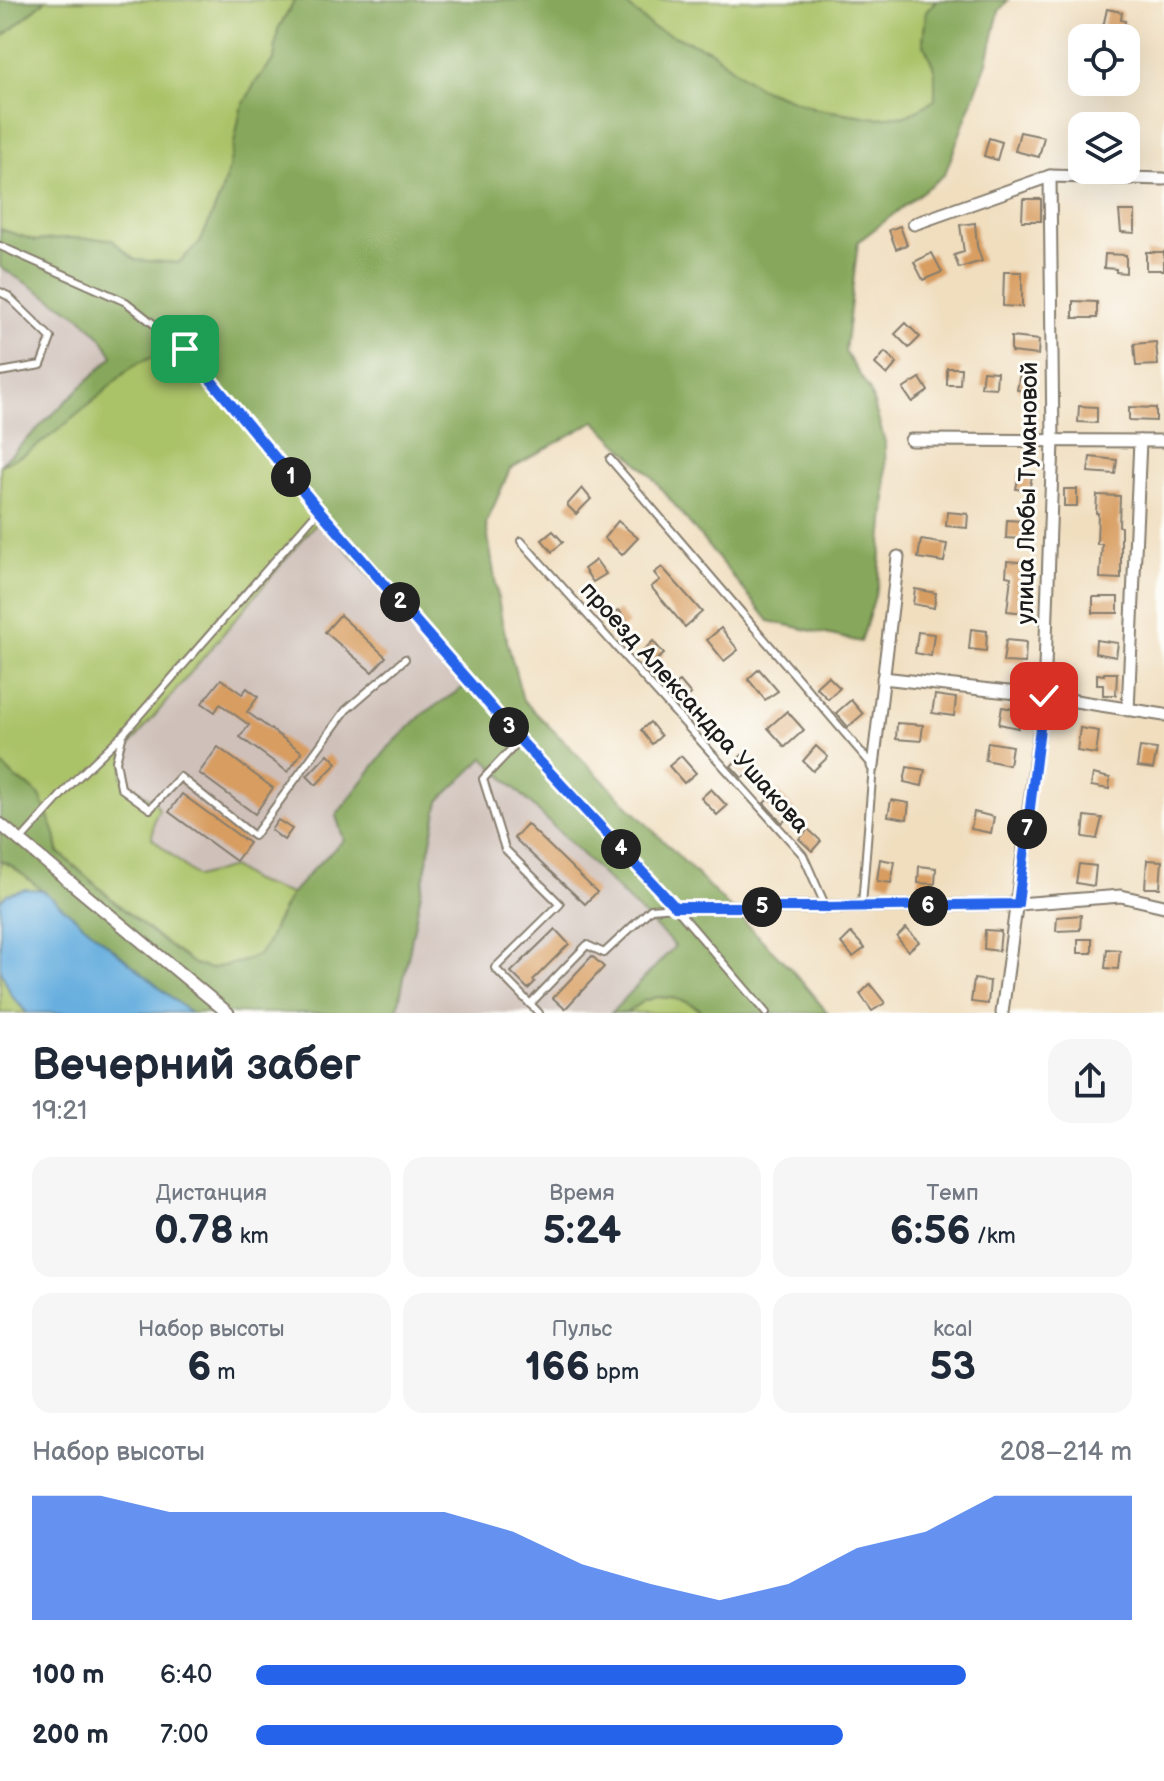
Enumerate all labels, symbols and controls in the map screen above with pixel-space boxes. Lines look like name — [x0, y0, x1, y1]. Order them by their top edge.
map controls — [1068, 24, 1140, 184]
button: locate — [1068, 24, 1140, 96]
button: layers — [1068, 112, 1140, 184]
pin — [151, 315, 219, 383]
icon: arrive — [163, 327, 207, 371]
street label: улица Любы Тумановой — [1011, 361, 1044, 625]
pin: 1 — [271, 457, 311, 497]
text: 1 — [286, 463, 296, 490]
street label: проезд Александра Ушакова — [574, 576, 815, 839]
pin: 2 — [380, 582, 420, 622]
text: 2 — [393, 588, 407, 615]
pin — [1010, 662, 1078, 730]
icon: check — [1022, 674, 1066, 718]
pin: 3 — [489, 707, 529, 747]
text: 3 — [503, 713, 515, 740]
pin: 7 — [1007, 809, 1047, 849]
text: 7 — [1021, 815, 1033, 842]
pin: 4 — [601, 829, 641, 869]
text: 4 — [615, 835, 627, 862]
pin: 6 — [908, 886, 948, 926]
pin: 5 — [742, 887, 782, 927]
text: 6 — [921, 892, 935, 919]
text: 5 — [756, 893, 768, 920]
text: Вечерний забег — [32, 1039, 361, 1092]
button: share — [1048, 1039, 1132, 1123]
text: 19:21 — [32, 1096, 87, 1127]
text: Дистанция — [156, 1180, 267, 1207]
text: Время — [549, 1180, 615, 1207]
text: Темп — [927, 1180, 979, 1207]
text: 0.78 — [154, 1207, 234, 1255]
text: 5:24 — [543, 1207, 621, 1255]
text: 6:56 — [890, 1207, 971, 1255]
text: km — [234, 1223, 269, 1250]
text: /km — [971, 1223, 1016, 1250]
text: Набор высоты — [138, 1316, 285, 1343]
text: Пульс — [552, 1316, 612, 1343]
text: kcal — [933, 1316, 972, 1343]
text: 6 — [187, 1343, 211, 1391]
text: 166 — [525, 1343, 590, 1391]
text: 53 — [929, 1343, 976, 1391]
text: m — [211, 1359, 236, 1386]
text: bpm — [590, 1359, 639, 1386]
text: Набор высоты — [32, 1437, 205, 1468]
text: 208–214 m — [1000, 1437, 1132, 1468]
text: 100 m — [32, 1660, 105, 1691]
text: 6:40 — [160, 1660, 212, 1691]
text: 200 m — [32, 1720, 109, 1751]
text: 7:00 — [160, 1720, 209, 1751]

